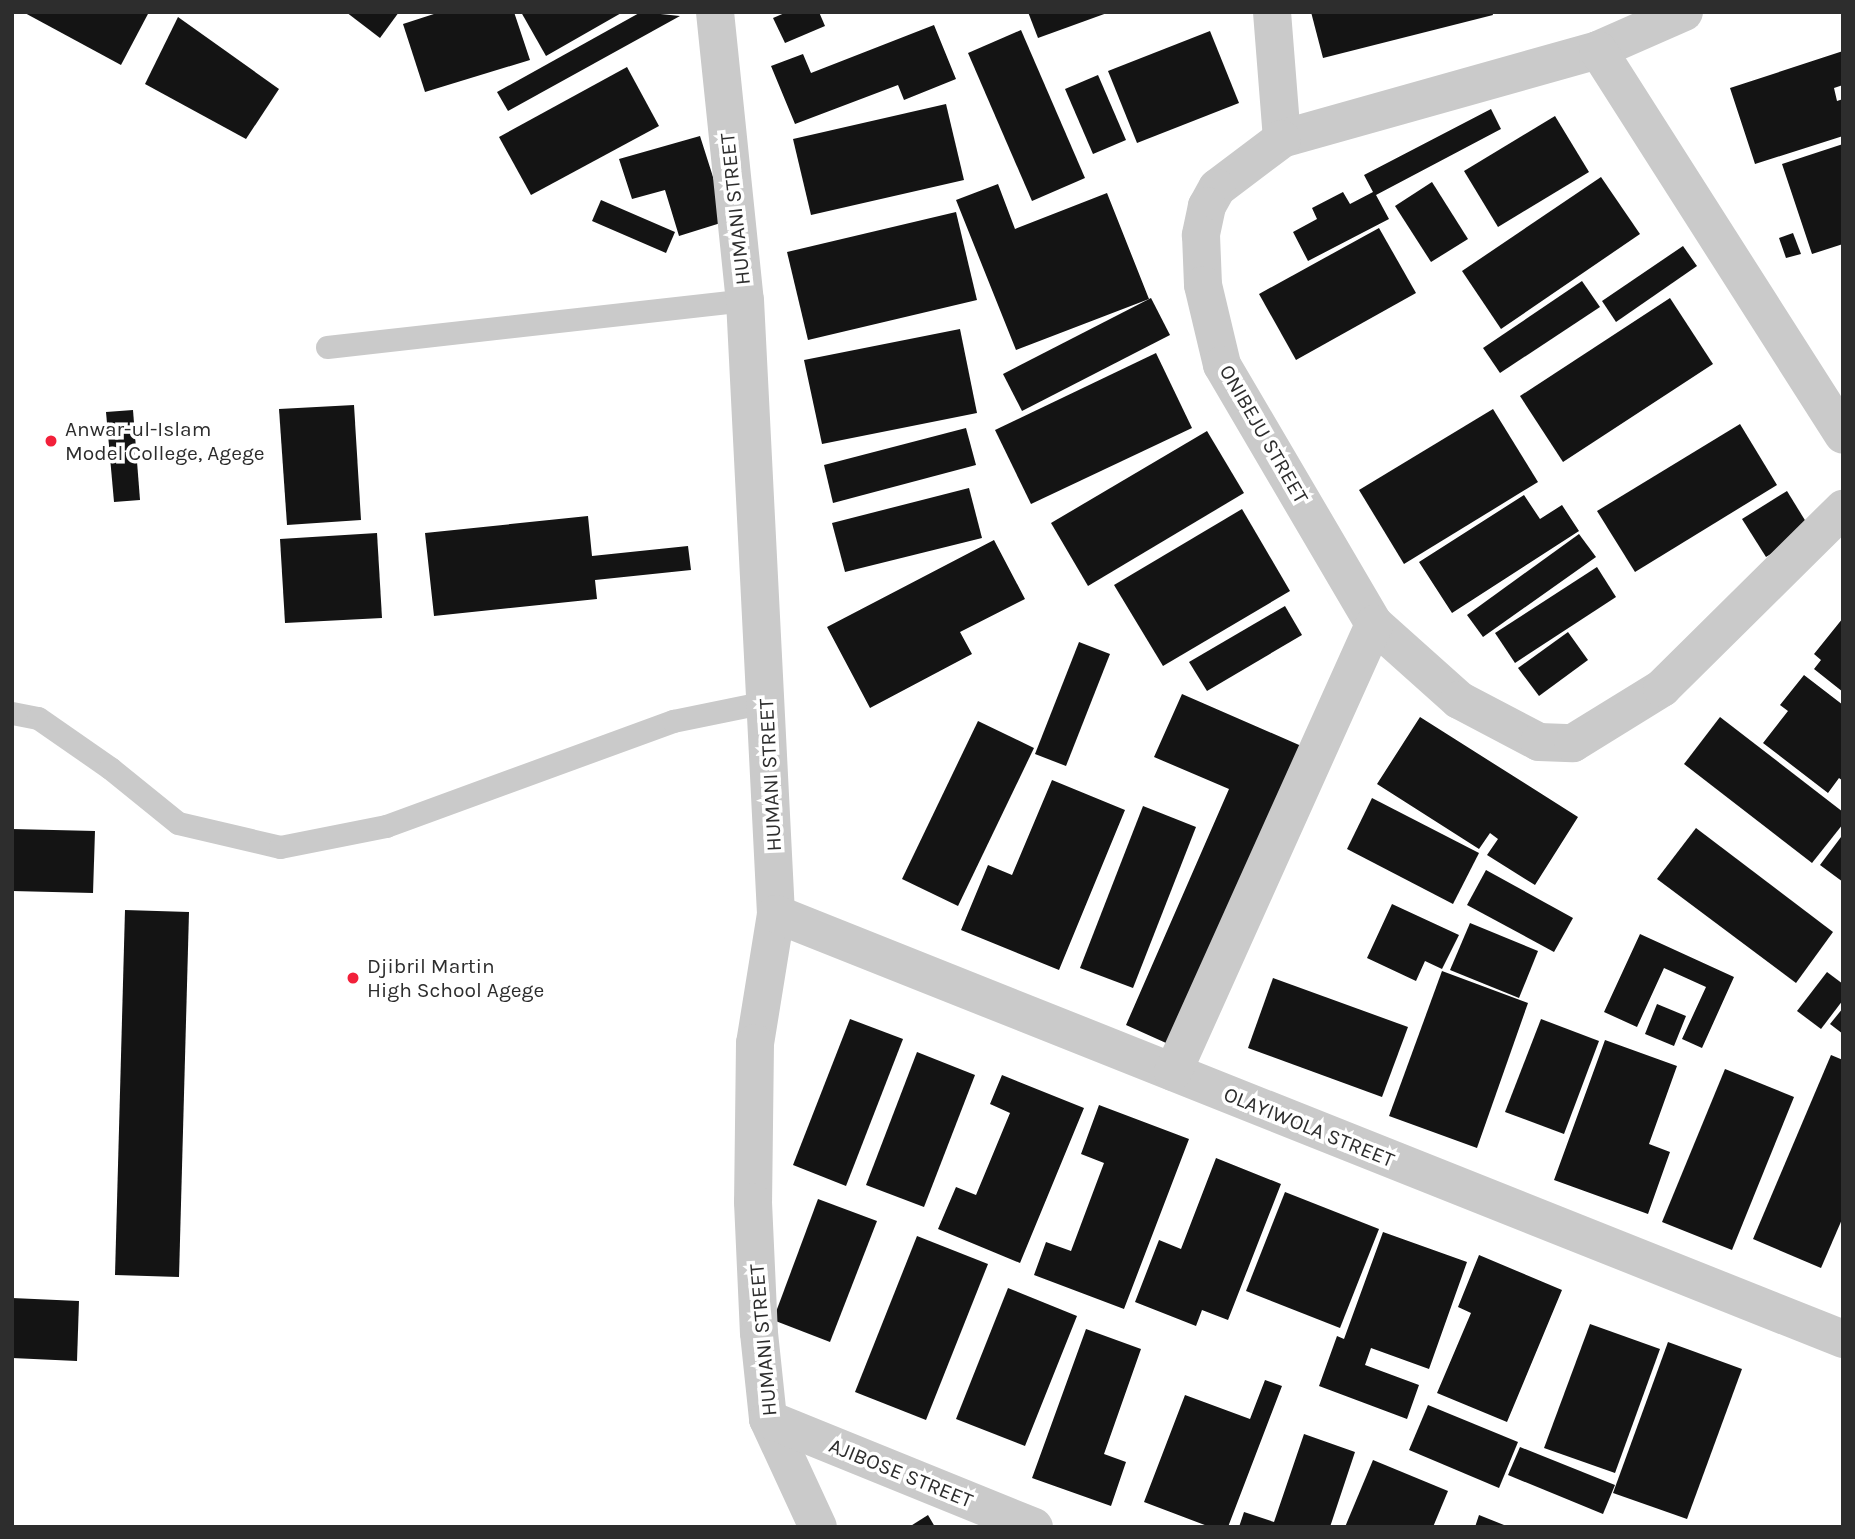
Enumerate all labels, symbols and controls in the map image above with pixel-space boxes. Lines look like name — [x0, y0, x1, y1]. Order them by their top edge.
street label: HUMANI STREET — [714, 132, 756, 286]
street label: ONIBEJU STREET — [1214, 360, 1314, 508]
place label: Anwar-ul-Islam Model College, Agege — [65, 416, 265, 466]
marker: Anwar-ul-Islam Model College, Agege — [43, 433, 59, 449]
street label: HUMANI STREET — [753, 698, 787, 852]
place label: Djibril Martin High School Agege — [367, 953, 544, 1003]
marker: Djibril Martin High School Agege — [345, 970, 361, 986]
street label: OLAYIWOLA STREET — [1220, 1081, 1398, 1173]
street label: HUMANI STREET — [744, 1263, 782, 1417]
street label: AJIBOSE STREET — [825, 1433, 977, 1513]

